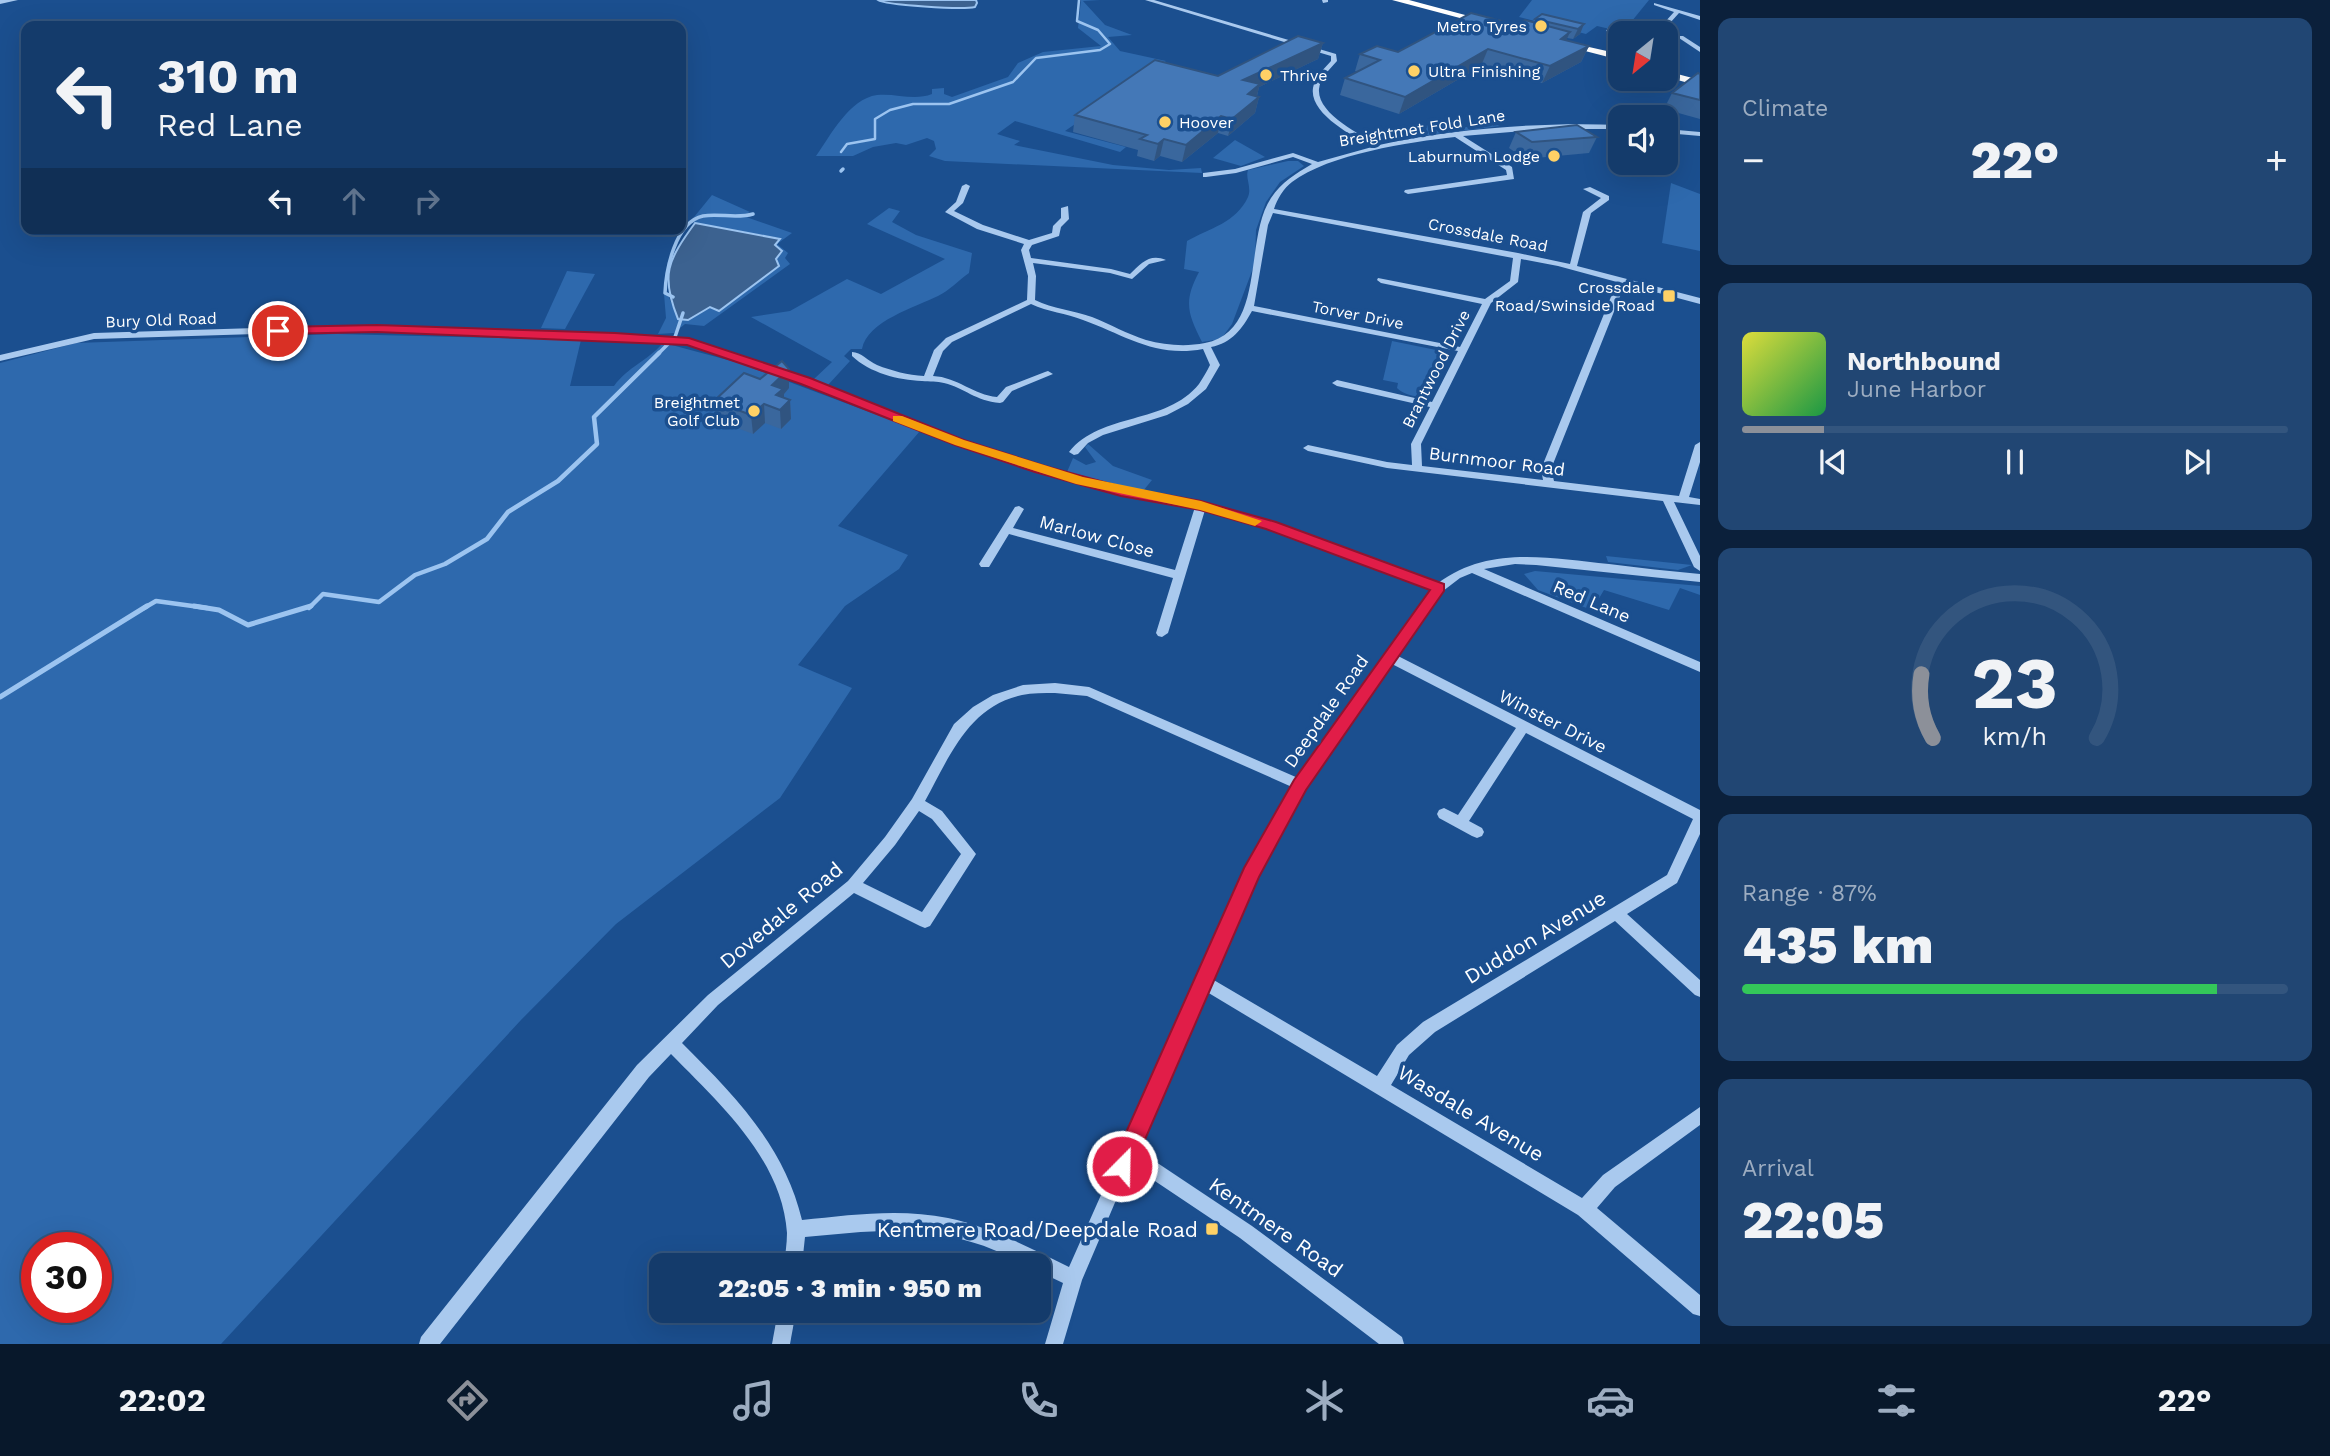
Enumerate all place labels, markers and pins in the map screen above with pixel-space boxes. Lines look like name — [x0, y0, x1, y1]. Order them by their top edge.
place label: Metro Tyres — [1436, 17, 1527, 36]
marker: Metro Tyres — [1533, 18, 1549, 34]
place label: Ultra Finishing — [1428, 62, 1541, 81]
marker: Ultra Finishing — [1406, 63, 1422, 79]
place label: Thrive — [1280, 66, 1328, 85]
marker: Thrive — [1258, 67, 1274, 83]
place label: Hoover — [1179, 113, 1234, 132]
marker: Hoover — [1157, 114, 1173, 130]
place label: Laburnum Lodge — [1408, 147, 1540, 166]
marker: Laburnum Lodge — [1546, 148, 1562, 164]
place label: Crossdale Road/Swinside Road — [1495, 278, 1655, 315]
marker: Crossdale Road/Swinside Road — [1661, 288, 1677, 304]
pin — [248, 301, 308, 361]
place label: Breightmet Golf Club — [654, 393, 740, 430]
marker: Breightmet Golf Club — [746, 403, 762, 419]
place label: Kentmere Road/Deepdale Road — [877, 1217, 1198, 1242]
marker: Kentmere Road/Deepdale Road — [1204, 1221, 1220, 1237]

